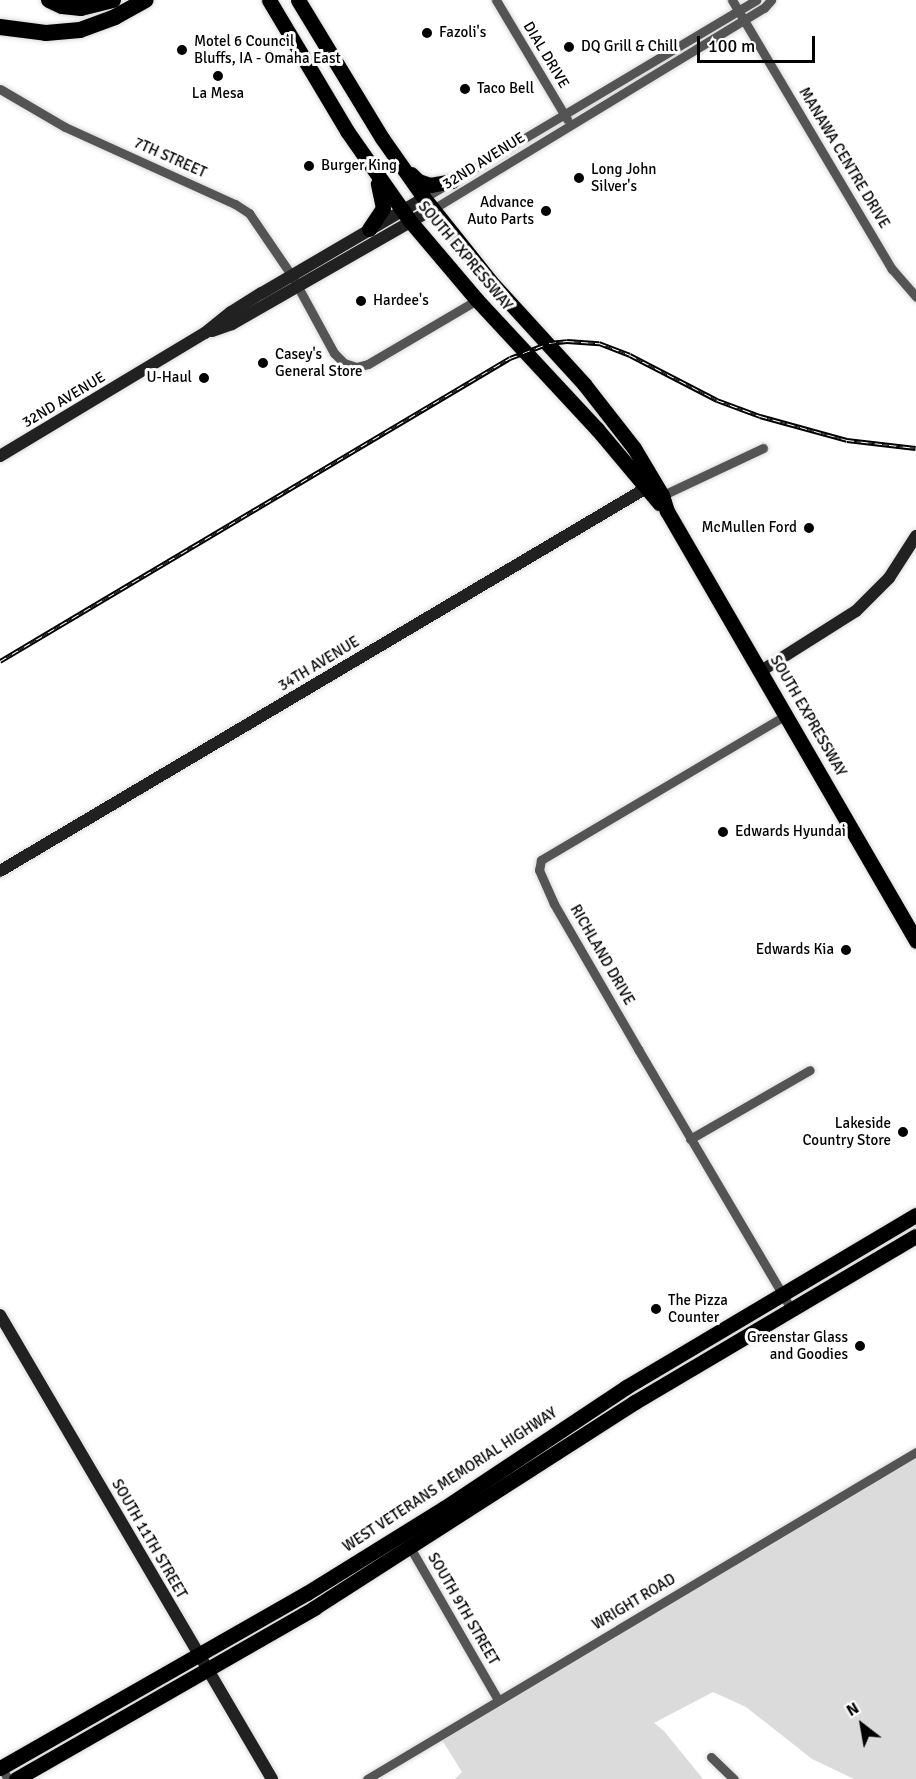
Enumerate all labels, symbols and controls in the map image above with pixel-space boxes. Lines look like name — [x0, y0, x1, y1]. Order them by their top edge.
street label: DIAL DRIVE — [519, 18, 573, 92]
place label: Fazoli's — [439, 24, 486, 42]
scale bar — [700, 24, 818, 62]
marker: Fazoli's — [420, 26, 434, 40]
place label: Motel 6 Council Bluffs, IA - Omaha East — [194, 32, 341, 67]
text: 100 m — [708, 35, 755, 57]
place label: DQ Grill & Chill — [581, 38, 678, 56]
marker: DQ Grill & Chill — [562, 40, 576, 54]
marker: Motel 6 Council Bluffs, IA - Omaha East — [175, 43, 189, 57]
marker: La Mesa — [211, 69, 225, 83]
place label: Taco Bell — [477, 80, 534, 98]
marker: Taco Bell — [458, 82, 472, 96]
street label: MANAWA CENTRE DRIVE — [795, 84, 893, 232]
place label: La Mesa — [192, 85, 244, 103]
street label: 32ND AVENUE — [440, 129, 528, 193]
street label: 7TH STREET — [131, 134, 209, 182]
place label: Burger King — [321, 157, 397, 175]
marker: Burger King — [302, 159, 316, 173]
place label: Long John Silver's — [591, 160, 657, 195]
marker: Long John Silver's — [572, 171, 586, 185]
place label: Advance Auto Parts — [467, 193, 534, 228]
street label: SOUTH EXPRESSWAY — [414, 198, 516, 314]
marker: Advance Auto Parts — [539, 204, 553, 218]
place label: Hardee's — [373, 292, 429, 310]
marker: Hardee's — [354, 294, 368, 308]
place label: Casey's General Store — [275, 345, 363, 380]
marker: Casey's General Store — [256, 356, 270, 370]
street label: 32ND AVENUE — [19, 368, 109, 432]
place label: U-Haul — [146, 369, 192, 387]
marker: U-Haul — [197, 371, 211, 385]
place label: McMullen Ford — [701, 519, 797, 537]
marker: McMullen Ford — [802, 521, 816, 535]
street label: 34TH AVENUE — [275, 633, 363, 695]
street label: SOUTH EXPRESSWAY — [766, 652, 850, 780]
place label: Edwards Hyundai — [735, 823, 846, 841]
marker: Edwards Hyundai — [716, 825, 730, 839]
street label: RICHLAND DRIVE — [566, 902, 638, 1008]
place label: Edwards Kia — [756, 941, 834, 959]
marker: Edwards Kia — [839, 943, 853, 957]
place label: Lakeside Country Store — [802, 1114, 891, 1149]
marker: Lakeside Country Store — [896, 1125, 910, 1139]
place label: The Pizza Counter — [668, 1291, 728, 1326]
marker: The Pizza Counter — [649, 1302, 663, 1316]
place label: Greenstar Glass and Goodies — [747, 1328, 848, 1363]
marker: Greenstar Glass and Goodies — [853, 1339, 867, 1353]
street label: WEST VETERANS MEMORIAL HIGHWAY — [340, 1404, 560, 1556]
street label: SOUTH 11TH STREET — [108, 1476, 190, 1602]
street label: SOUTH 9TH STREET — [424, 1550, 502, 1668]
street label: WRIGHT ROAD — [589, 1570, 679, 1634]
north arrow — [832, 1695, 892, 1755]
text: N — [843, 1698, 863, 1721]

